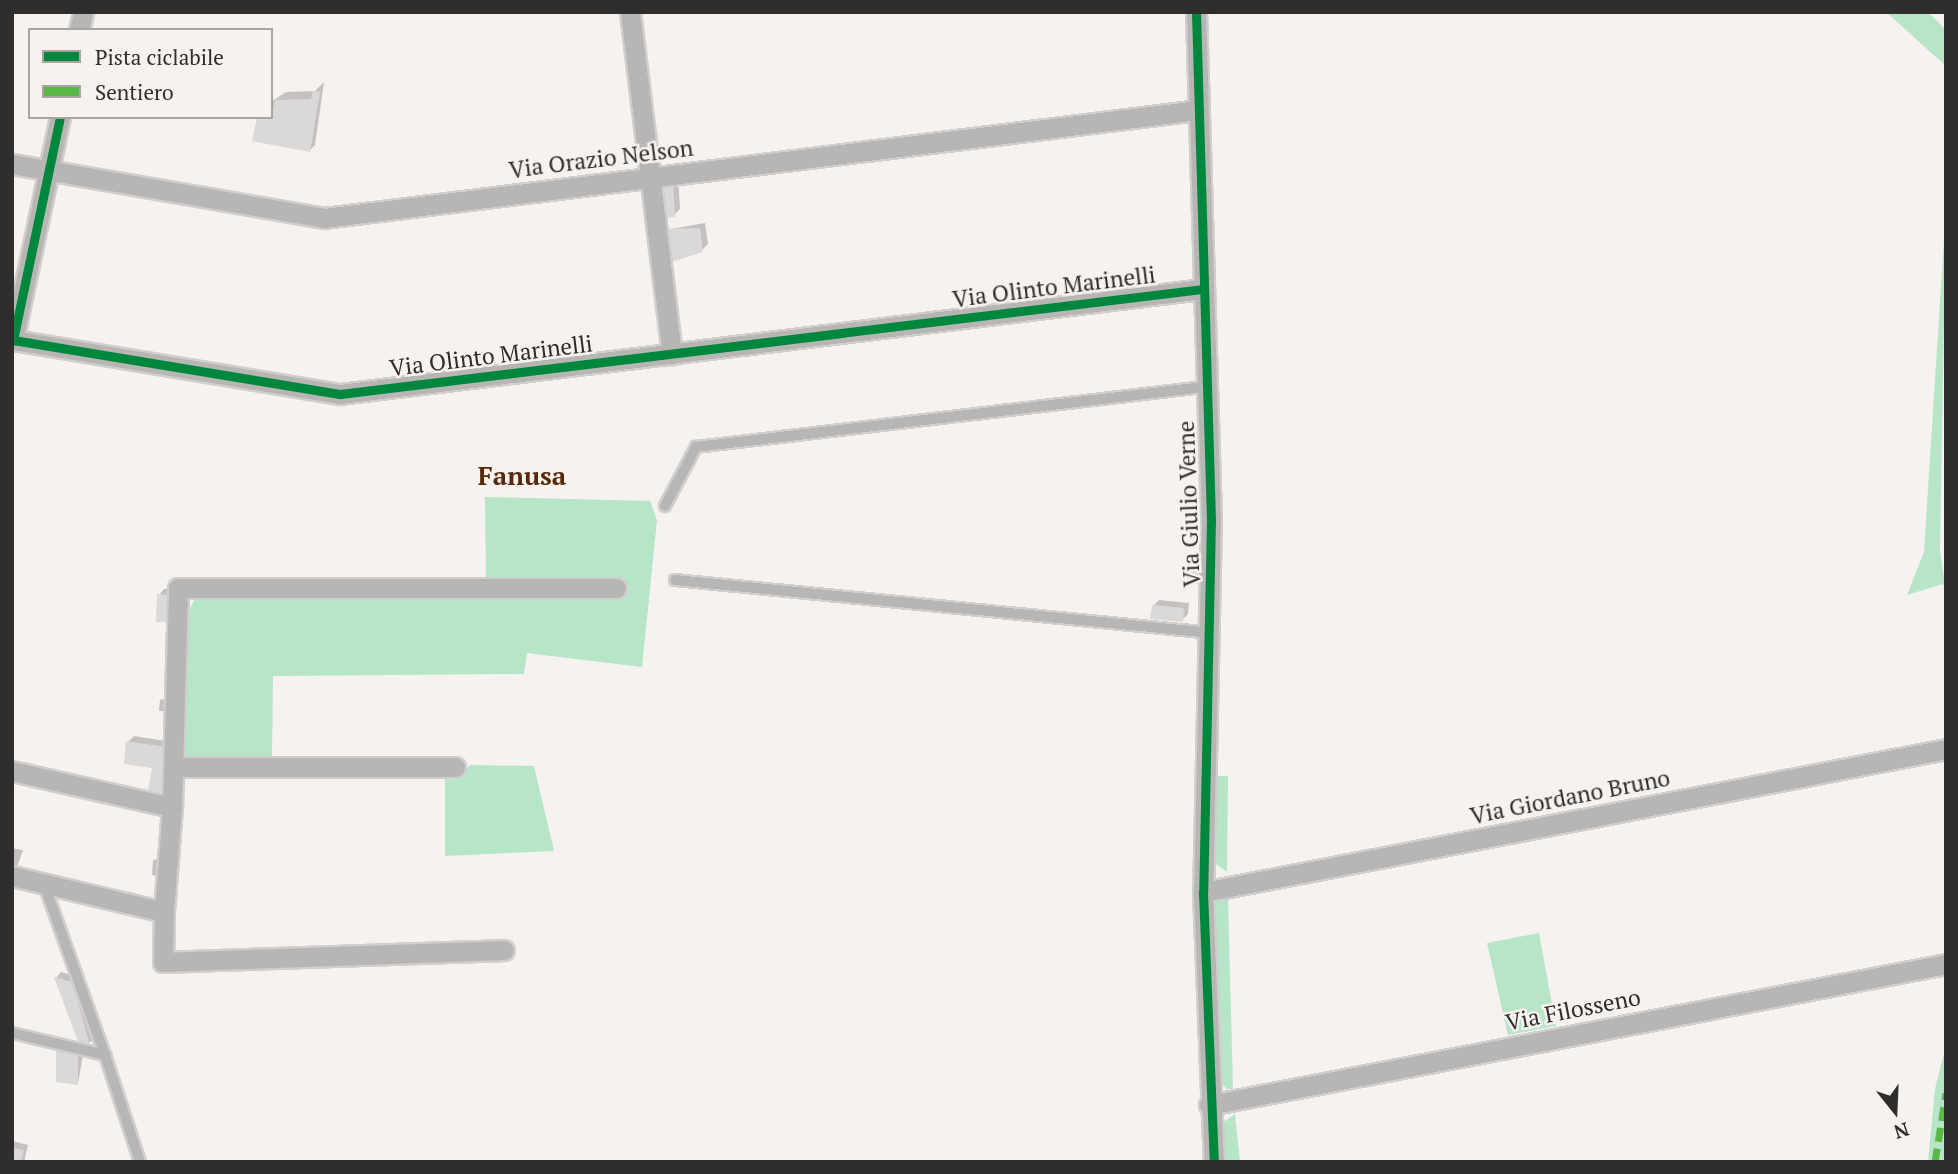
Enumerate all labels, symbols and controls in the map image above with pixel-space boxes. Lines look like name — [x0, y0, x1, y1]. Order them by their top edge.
legend — [28, 28, 273, 119]
text: Pista ciclabile — [95, 43, 224, 71]
text: Sentiero — [95, 78, 174, 106]
street label: Via Orazio Nelson — [507, 134, 695, 184]
street label: Via Olinto Marinelli — [951, 261, 1157, 313]
street label: Via Olinto Marinelli — [388, 330, 594, 382]
street label: Via Giulio Verne — [1172, 420, 1206, 588]
district label: Fanusa — [478, 460, 566, 492]
street label: Via Giordano Bruno — [1468, 764, 1672, 830]
street label: Via Filosseno — [1503, 983, 1643, 1037]
north arrow — [1860, 1076, 1930, 1146]
text: N — [1891, 1117, 1912, 1146]

